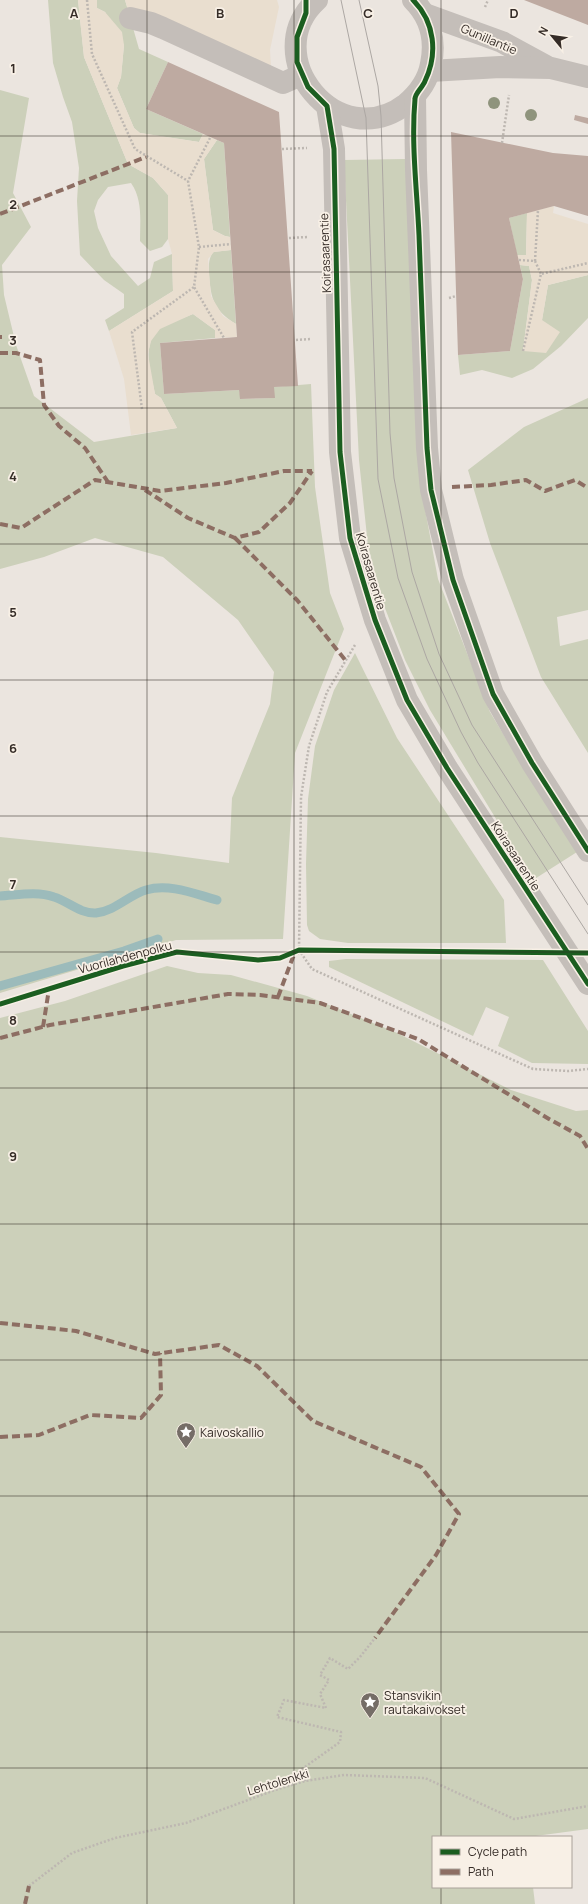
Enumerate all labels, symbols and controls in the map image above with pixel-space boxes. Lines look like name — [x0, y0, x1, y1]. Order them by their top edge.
text: A — [70, 4, 79, 22]
text: B — [216, 4, 224, 22]
text: C — [363, 4, 373, 22]
text: D — [509, 4, 519, 22]
north arrow — [532, 16, 572, 56]
street label: Gunillantie — [458, 20, 520, 58]
text: N — [534, 24, 551, 38]
text: 1 — [10, 59, 16, 77]
text: 2 — [9, 195, 17, 213]
street label: Koirasaarentie — [315, 213, 335, 293]
text: 3 — [9, 331, 17, 349]
text: 4 — [9, 467, 17, 485]
street label: Koirasaarentie — [352, 530, 390, 612]
text: 5 — [9, 603, 17, 621]
text: 6 — [9, 739, 17, 757]
street label: Koirasaarentie — [487, 818, 545, 894]
text: 7 — [10, 875, 17, 893]
street label: Vuorilahdenpolku — [76, 936, 174, 978]
text: 8 — [9, 1011, 17, 1029]
text: 9 — [9, 1147, 17, 1165]
place icon: Kaivoskallio — [175, 1421, 197, 1449]
place label: Kaivoskallio — [200, 1424, 264, 1441]
place label: Stansvikin rautakaivokset — [384, 1687, 466, 1718]
place icon: Stansvikin rautakaivokset — [359, 1691, 381, 1719]
street label: Lehtolenkki — [245, 1765, 311, 1799]
legend — [432, 1836, 572, 1888]
text: Cycle path — [468, 1843, 527, 1860]
text: Path — [468, 1863, 494, 1880]

